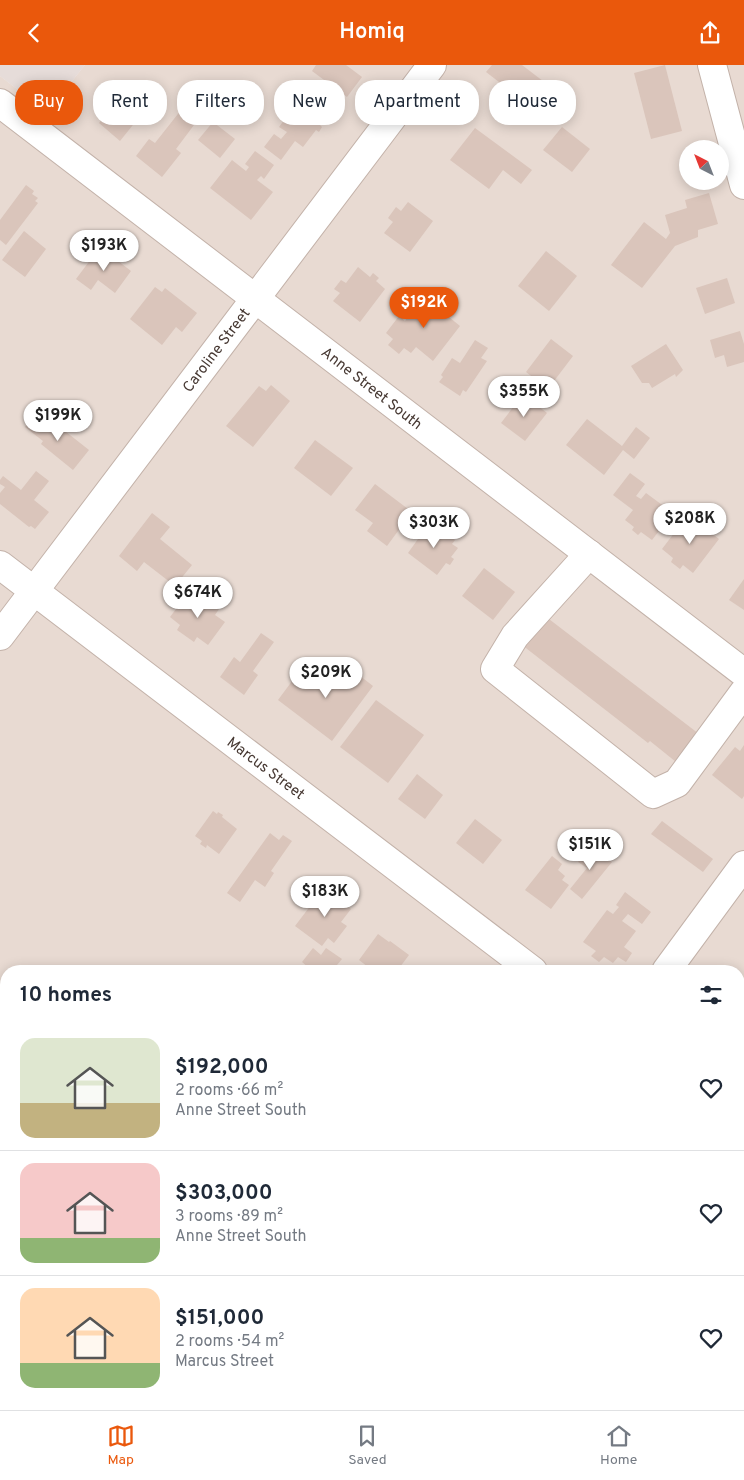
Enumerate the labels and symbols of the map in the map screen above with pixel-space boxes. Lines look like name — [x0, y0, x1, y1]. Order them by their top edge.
north arrow — [679, 140, 729, 190]
pin: $193K — [69, 229, 139, 272]
pin: $192K — [389, 287, 459, 329]
street label: Caroline Street — [179, 305, 255, 397]
street label: Anne Street South — [317, 344, 425, 435]
pin: $355K — [489, 375, 559, 418]
pin: $199K — [23, 399, 93, 442]
pin: $208K — [655, 503, 725, 545]
pin: $303K — [399, 507, 469, 549]
pin: $674K — [163, 577, 233, 619]
pin: $209K — [291, 657, 361, 699]
street label: Marcus Street — [222, 734, 308, 805]
pin: $151K — [555, 829, 625, 871]
pin: $183K — [290, 875, 360, 918]

